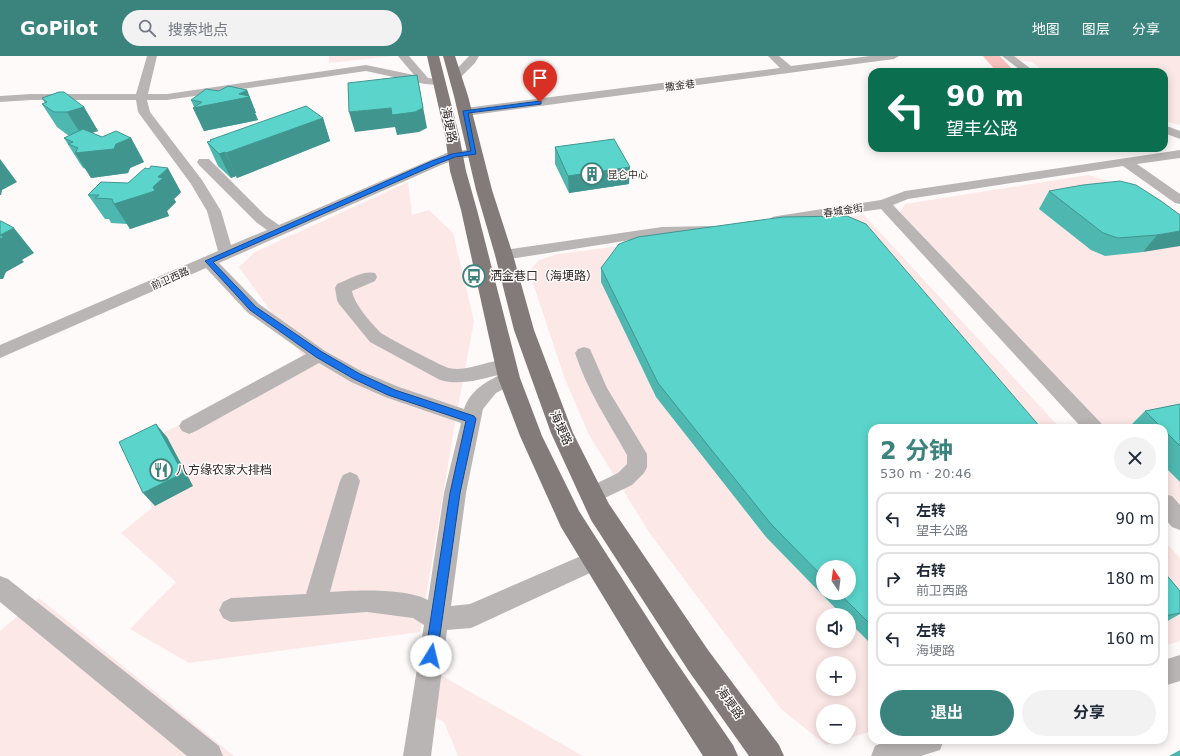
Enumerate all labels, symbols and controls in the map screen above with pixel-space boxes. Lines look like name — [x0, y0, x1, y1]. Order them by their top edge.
search box — [122, 10, 402, 46]
text: GoPilot — [20, 17, 98, 39]
icon: search — [136, 17, 158, 39]
text: 搜索地点 — [168, 21, 228, 39]
text: 地图 — [1032, 21, 1060, 37]
text: 图层 — [1082, 21, 1110, 37]
text: 分享 — [1132, 21, 1160, 37]
pin — [523, 61, 557, 102]
icon: arrive — [529, 67, 551, 89]
street label: 撒金巷 — [665, 78, 696, 93]
text: 90 m — [946, 80, 1024, 113]
icon: left — [880, 84, 932, 136]
street label: 海埂路 — [439, 106, 459, 144]
text: 望丰公路 — [946, 118, 1018, 139]
building icon: 昆仑中心 — [579, 161, 605, 187]
place label: 昆仑中心 — [608, 169, 648, 180]
street label: 春城金街 — [822, 202, 864, 219]
bus stop icon: 洒金巷口（海埂路） — [461, 263, 487, 289]
street label: 前卫西路 — [150, 265, 191, 292]
place label: 洒金巷口（海埂路） — [490, 269, 598, 283]
street label: 海埂路 — [547, 409, 575, 447]
text: 2 分钟 — [880, 437, 953, 465]
button: close — [1114, 437, 1156, 479]
restaurant icon: 八方缘农家大排档 — [148, 457, 174, 483]
place label: 八方缘农家大排档 — [176, 463, 272, 477]
text: 530 m · 20:46 — [880, 466, 971, 481]
text: 左转 — [916, 502, 946, 520]
icon: left — [882, 508, 904, 530]
text: 90 m — [1116, 510, 1154, 528]
text: 望丰公路 — [916, 523, 968, 538]
north arrow — [816, 560, 856, 600]
map controls — [816, 560, 856, 744]
text: 右转 — [916, 562, 946, 580]
icon: right — [882, 568, 904, 590]
text: 180 m — [1106, 570, 1154, 588]
text: 前卫西路 — [916, 583, 968, 598]
button: sound — [816, 608, 856, 648]
text: 左转 — [916, 622, 946, 640]
icon: left — [882, 628, 904, 650]
text: 160 m — [1106, 630, 1154, 648]
position arrow — [410, 635, 452, 677]
text: 海埂路 — [916, 643, 955, 658]
button: + — [816, 656, 856, 696]
street label: 海埂路 — [714, 684, 746, 722]
button: 退出 — [880, 690, 1014, 736]
button: 分享 — [1022, 690, 1156, 736]
button: − — [816, 704, 856, 744]

